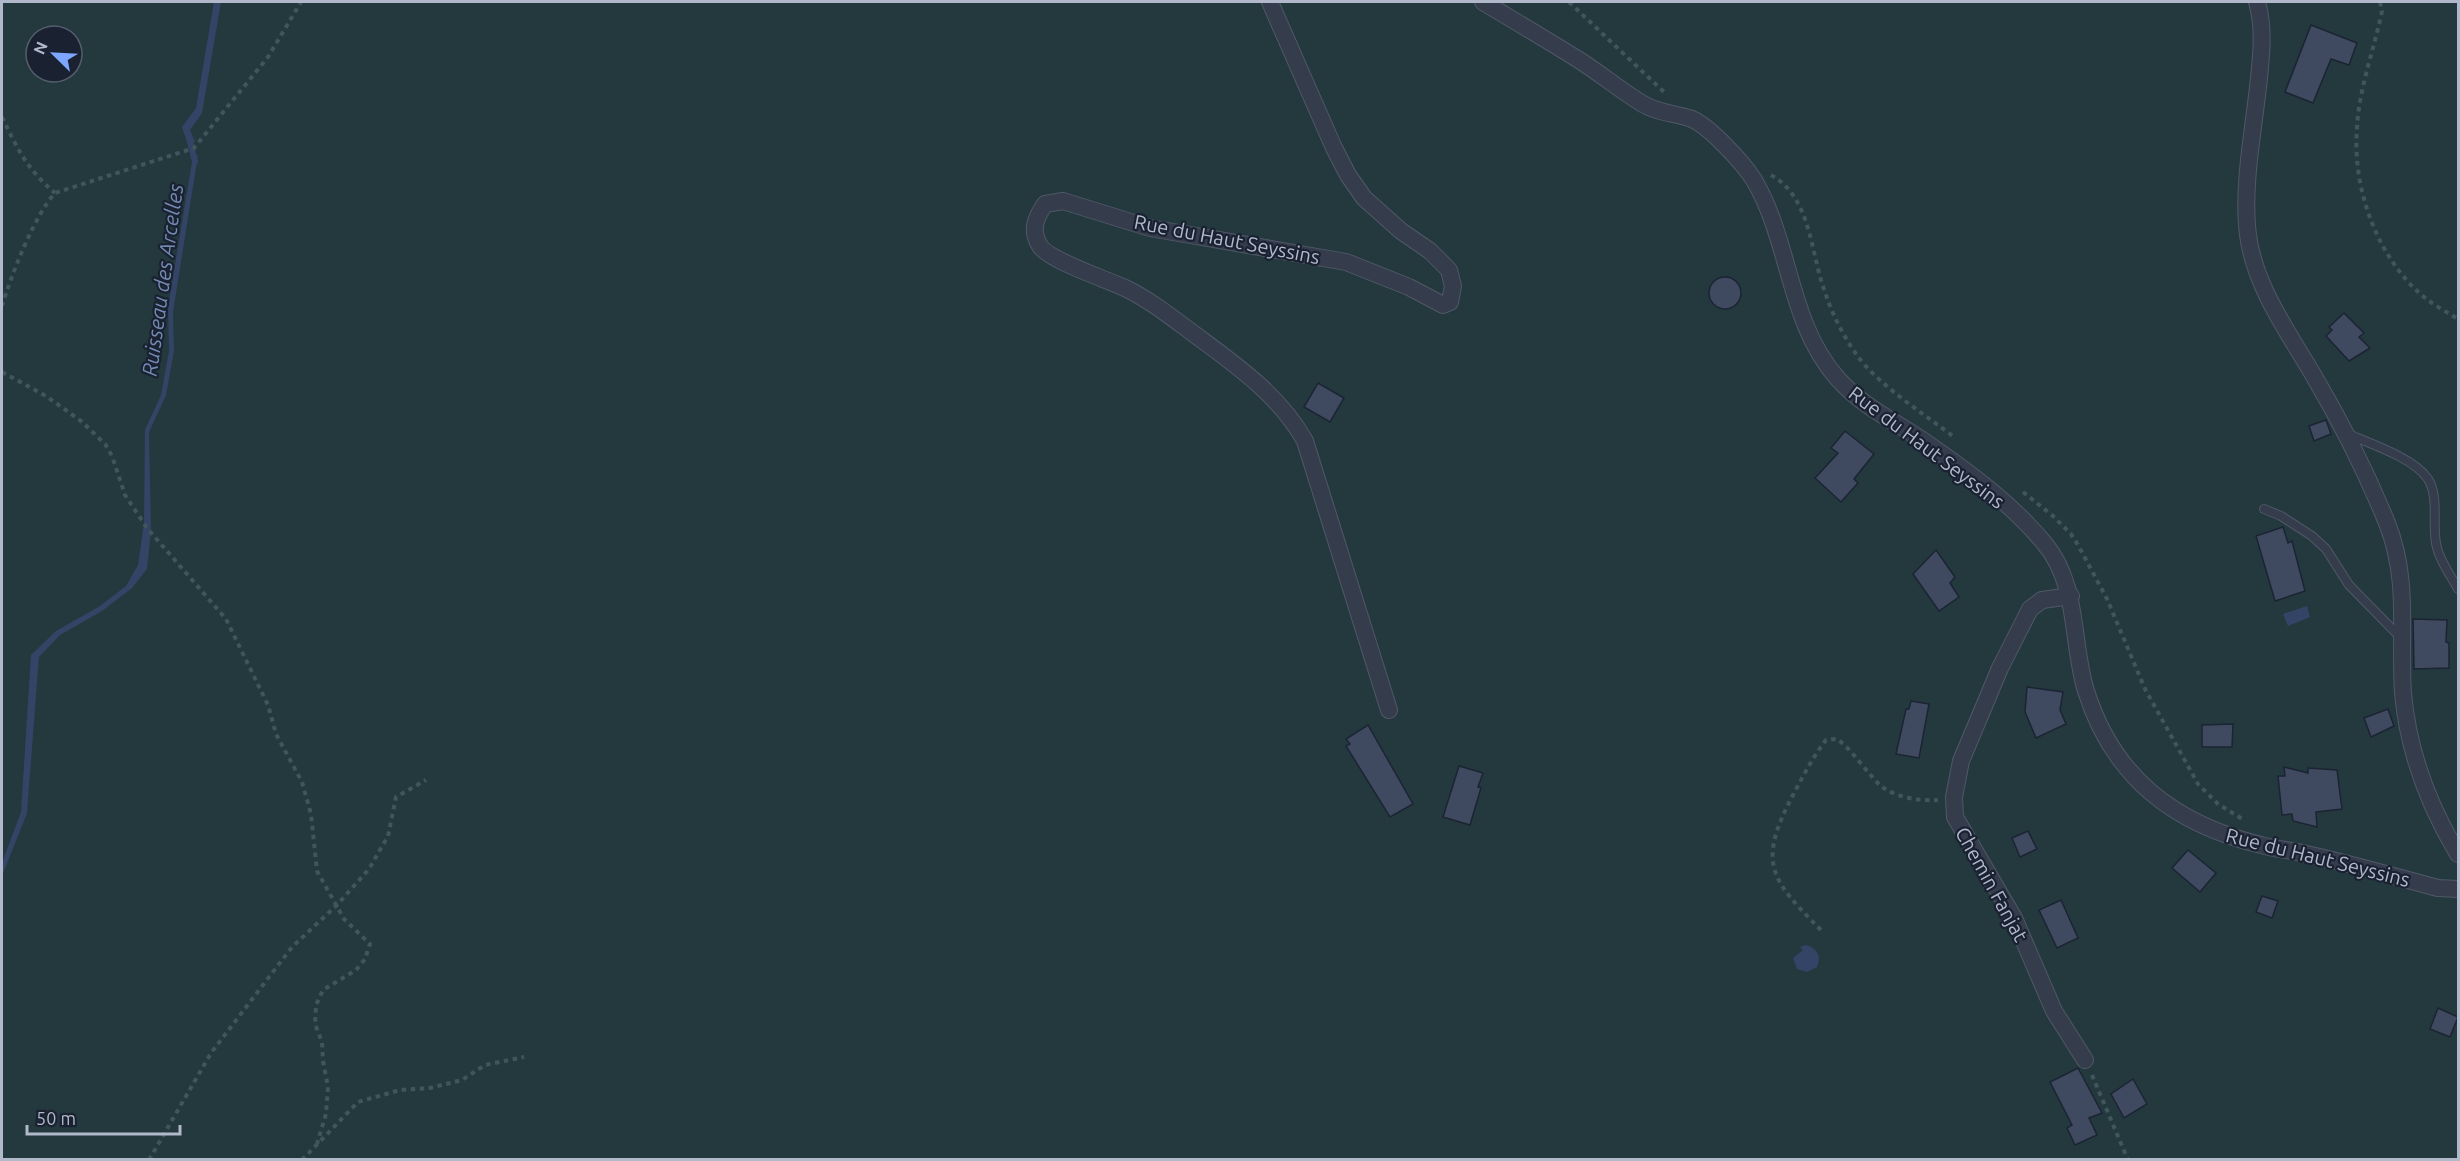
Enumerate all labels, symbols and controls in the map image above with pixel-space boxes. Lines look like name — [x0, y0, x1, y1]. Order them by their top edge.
north arrow — [24, 24, 84, 84]
text: N — [30, 39, 51, 57]
water label: Ruisseau des Arcelles — [137, 182, 187, 378]
street label: Rue du Haut Seyssins — [1132, 210, 1322, 268]
street label: Rue du Haut Seyssins — [1845, 381, 2009, 513]
street label: Chemin Fanjat — [1951, 823, 2033, 945]
street label: Rue du Haut Seyssins — [2224, 823, 2412, 891]
scale bar — [27, 1098, 180, 1136]
text: 50 m — [36, 1108, 76, 1128]

